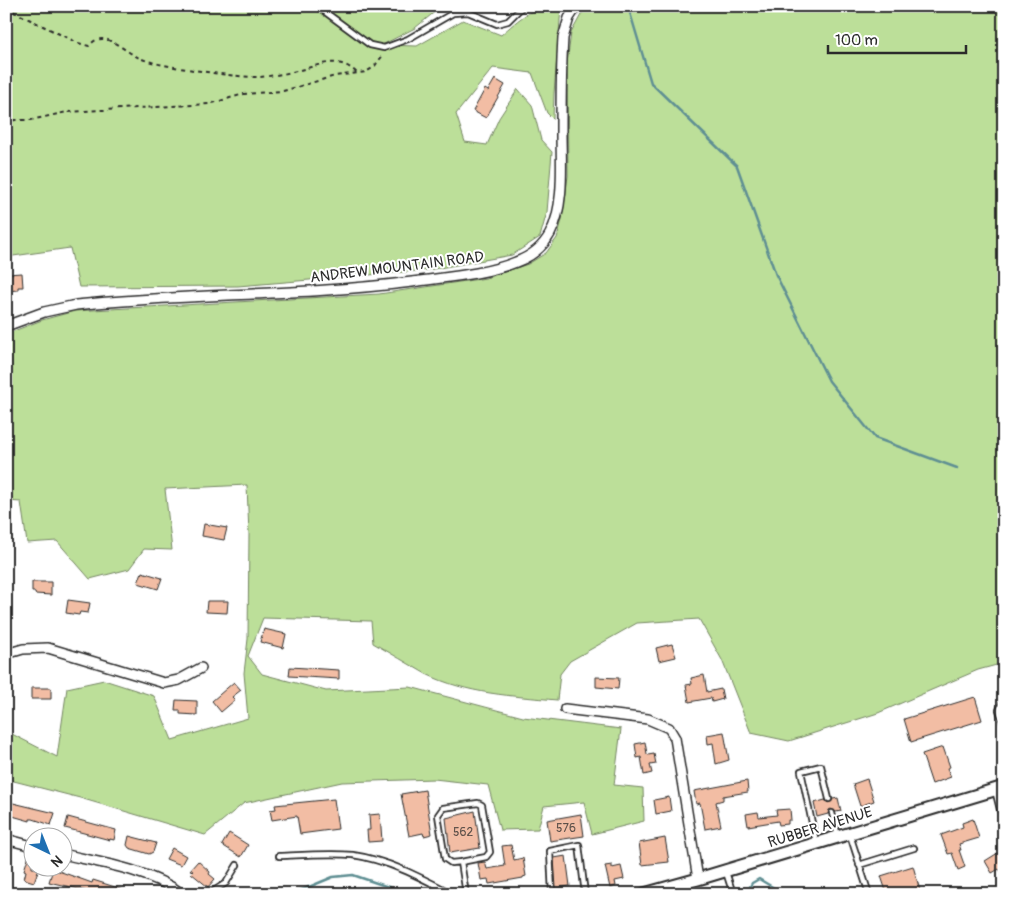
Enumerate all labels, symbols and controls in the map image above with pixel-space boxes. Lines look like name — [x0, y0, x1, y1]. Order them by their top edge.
scale bar — [828, 22, 965, 54]
text: 100 m — [835, 31, 878, 50]
street label: ANDREW MOUNTAIN ROAD — [309, 247, 485, 288]
street label: RUBBER AVENUE — [766, 803, 875, 852]
house number: 576 — [556, 821, 576, 836]
house number: 562 — [453, 825, 473, 840]
north arrow — [22, 828, 72, 878]
text: N — [47, 852, 66, 871]

